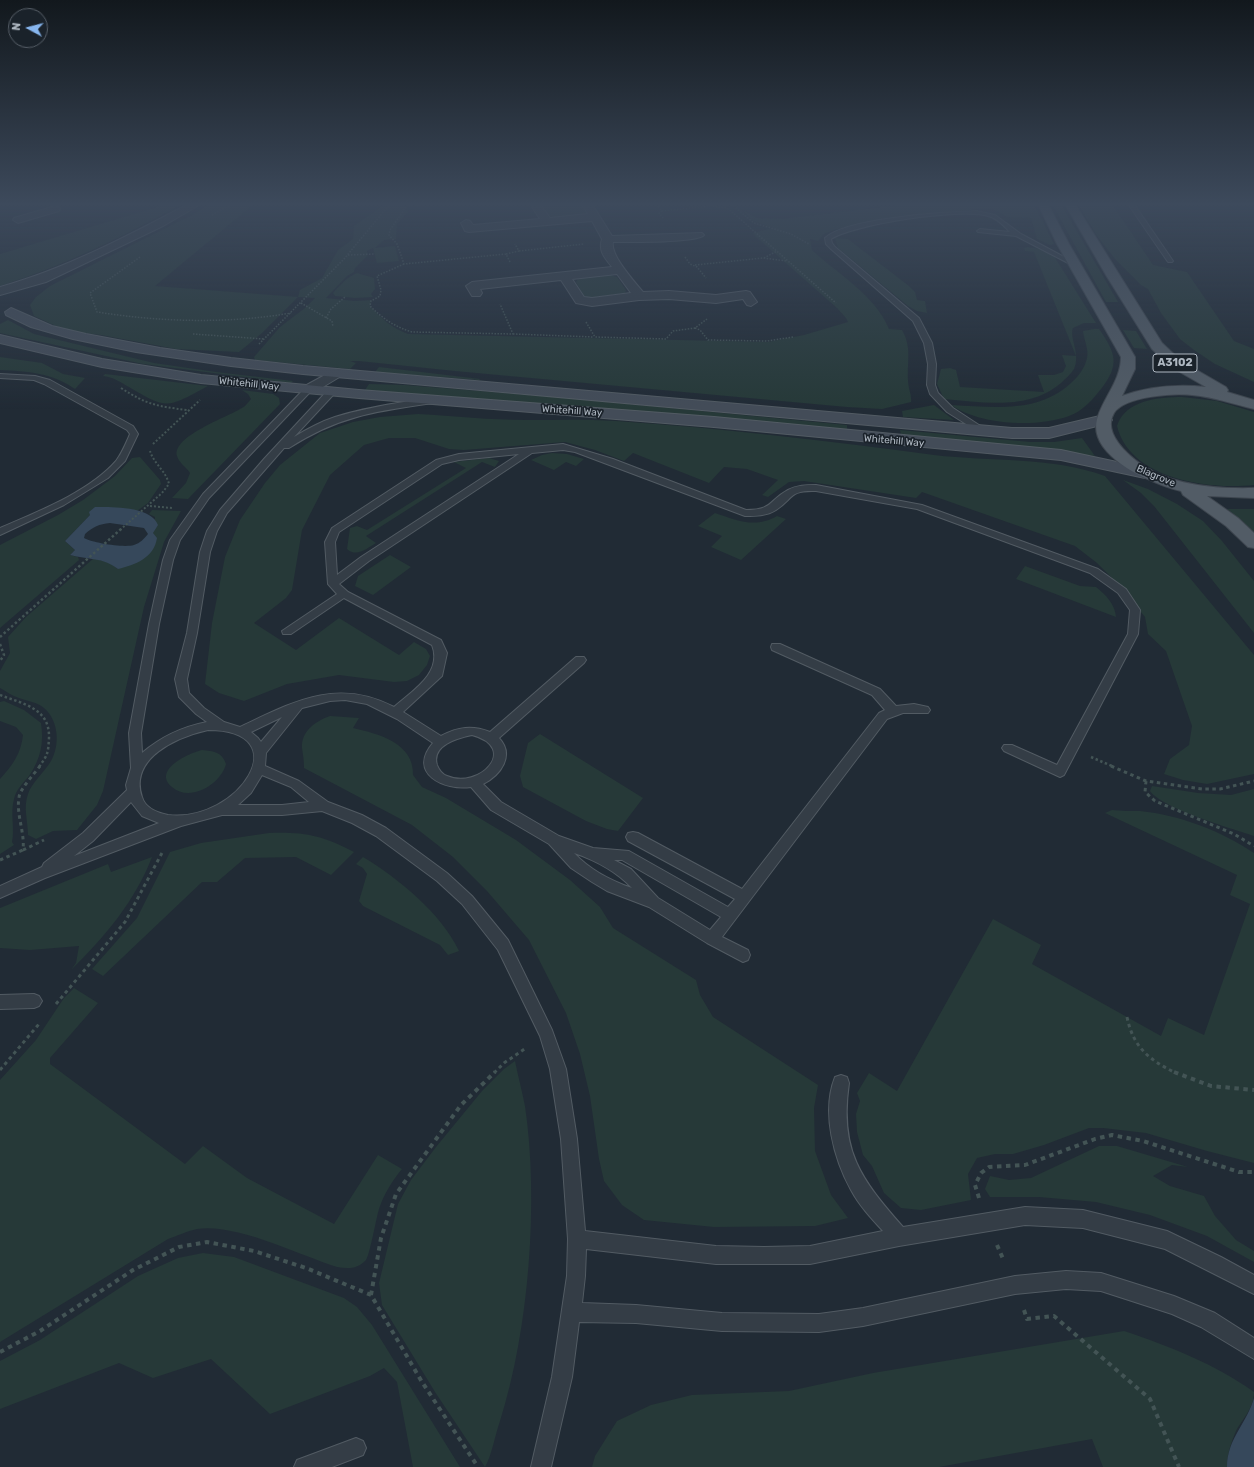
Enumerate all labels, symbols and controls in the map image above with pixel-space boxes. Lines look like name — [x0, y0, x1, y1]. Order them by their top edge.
north arrow — [8, 8, 48, 48]
text: N — [10, 22, 24, 31]
road number: A3102 — [1153, 354, 1197, 372]
street label: Whitehill Way — [218, 375, 280, 393]
street label: Whitehill Way — [541, 403, 603, 419]
street label: Whitehill Way — [863, 432, 925, 450]
street label: Blagrove — [1135, 463, 1177, 489]

